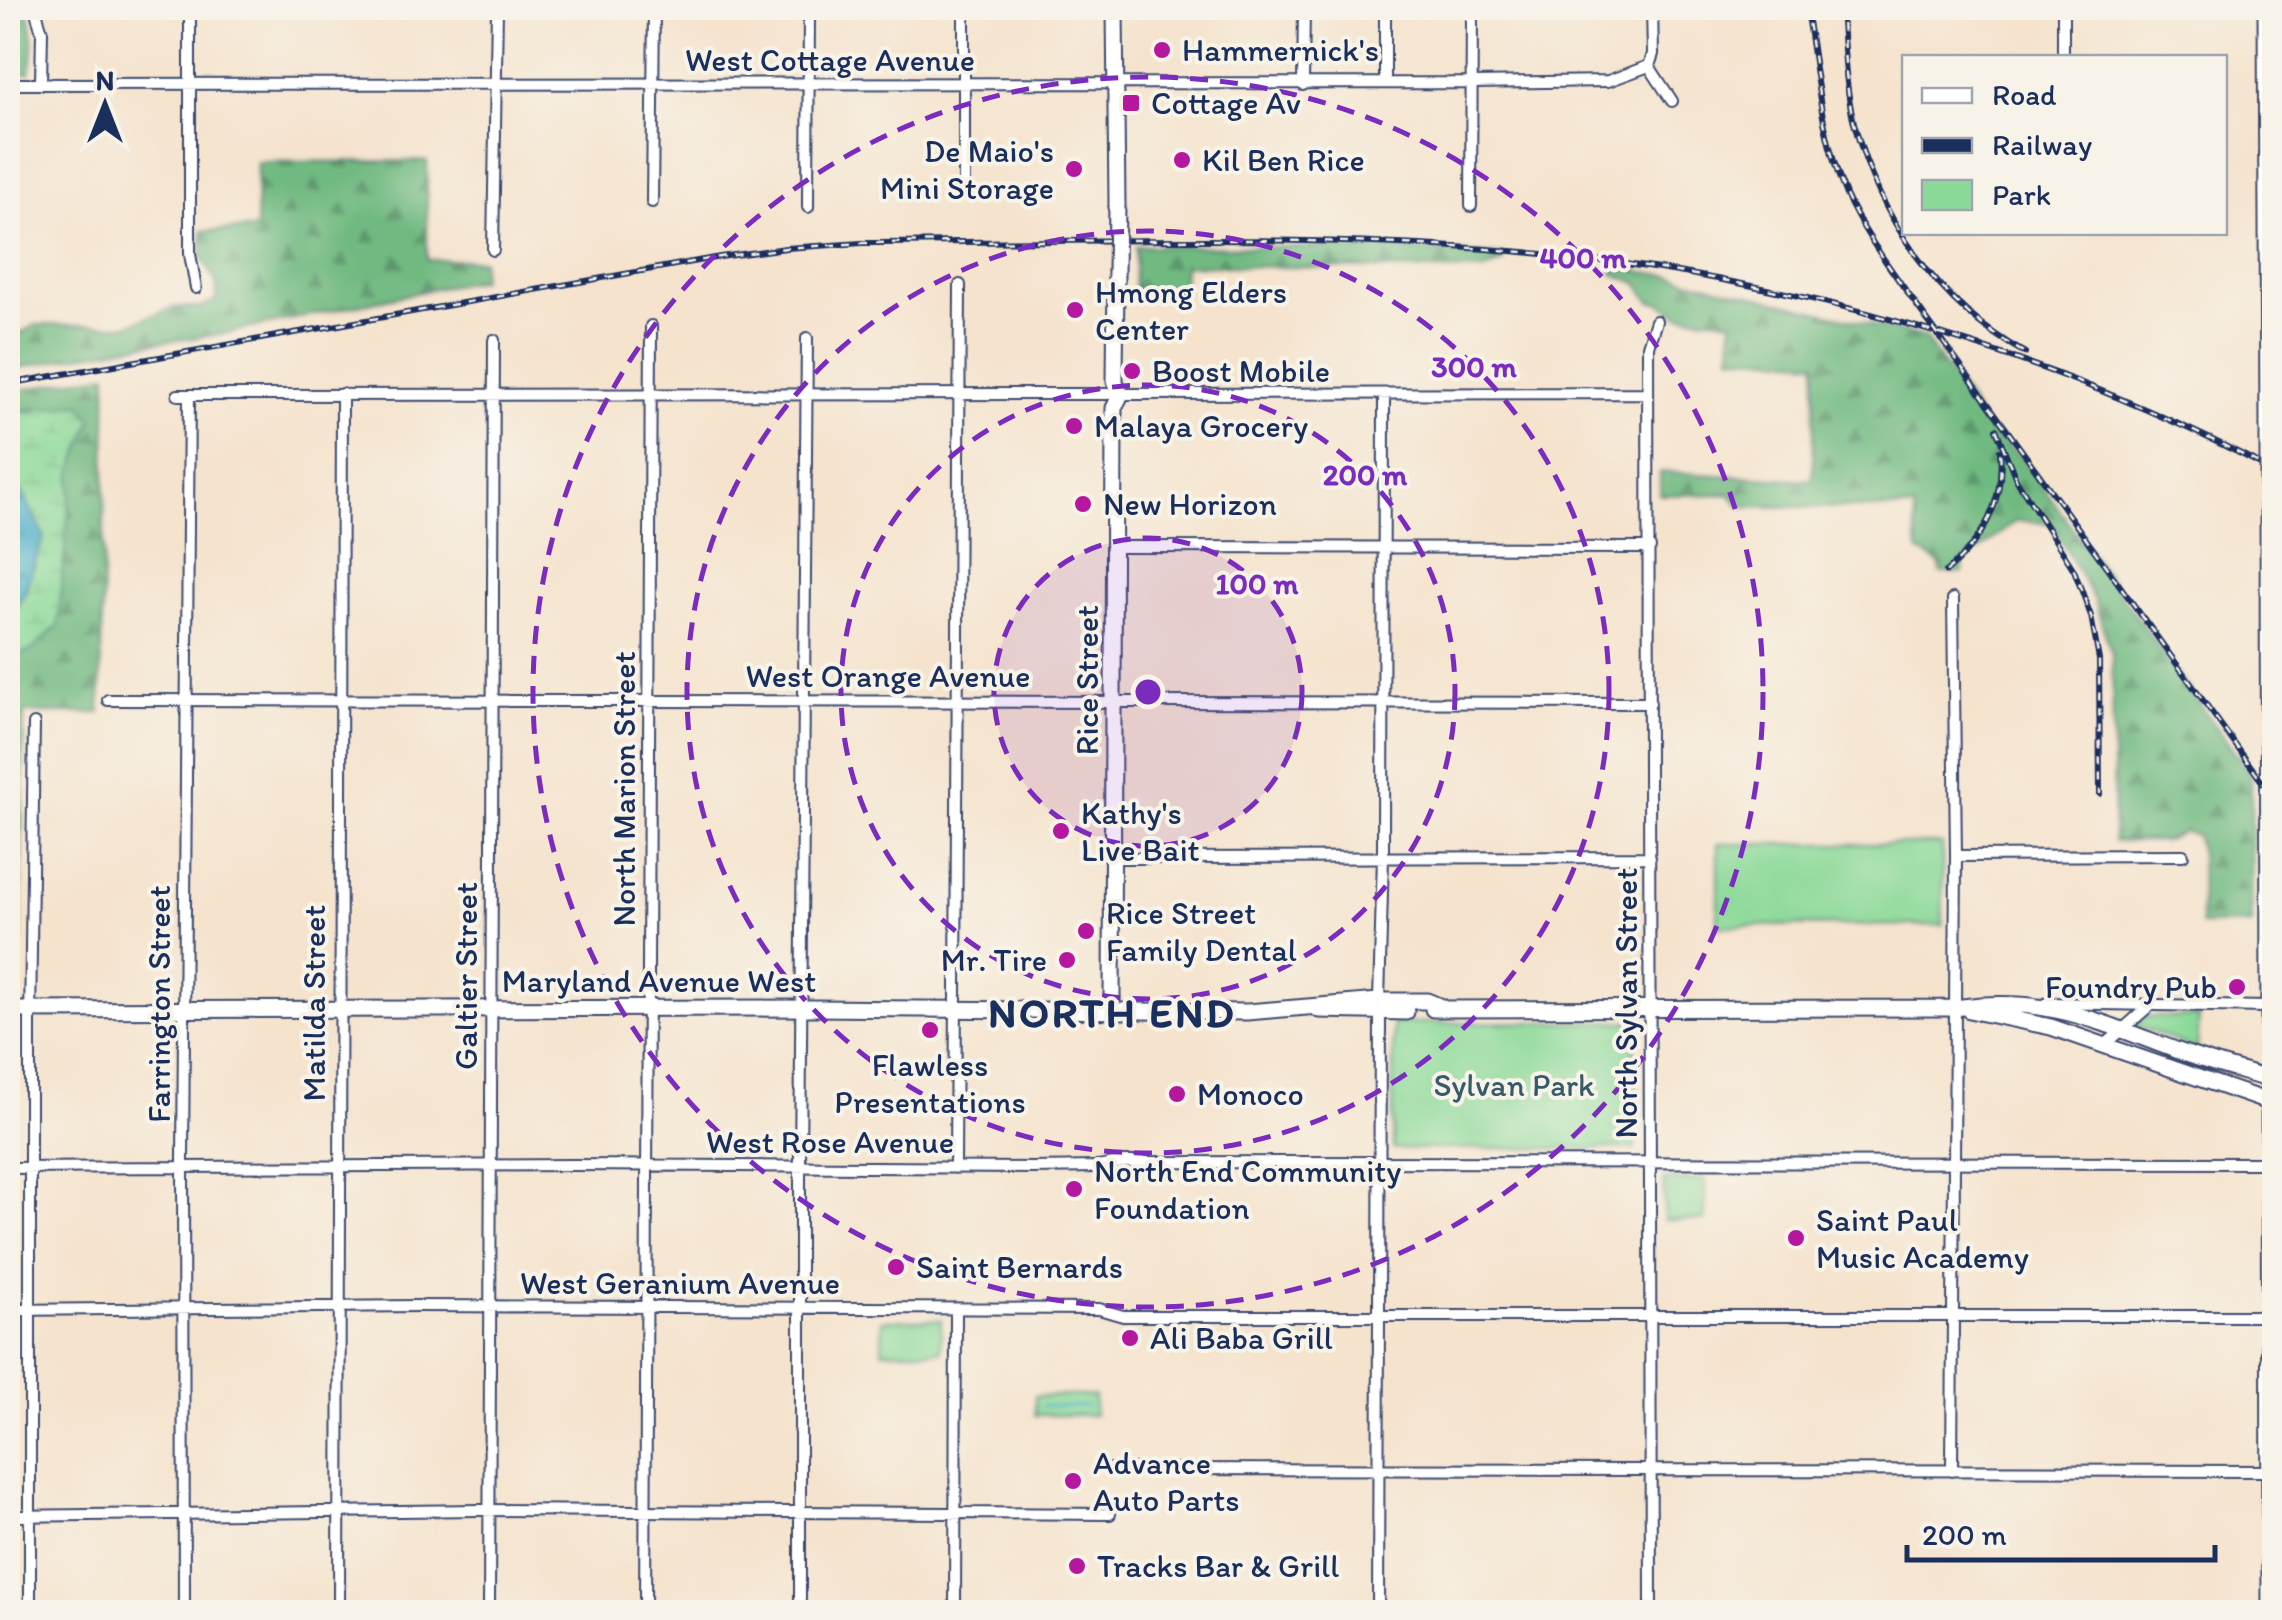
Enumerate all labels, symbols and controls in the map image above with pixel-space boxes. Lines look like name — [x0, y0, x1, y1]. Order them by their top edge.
place label: Hammernick's — [1182, 31, 1379, 69]
marker: Hammernick's — [1151, 39, 1173, 61]
street label: West Cottage Avenue — [685, 41, 975, 79]
north arrow — [55, 55, 155, 155]
legend — [1902, 55, 2227, 235]
text: N — [96, 63, 114, 97]
text: Road — [1992, 76, 2057, 113]
place label: Cottage Av — [1151, 84, 1301, 122]
marker: Cottage Av — [1120, 92, 1142, 114]
text: Railway — [1992, 126, 2092, 163]
place label: De Maio's Mini Storage — [880, 132, 1054, 207]
place label: Kil Ben Rice — [1202, 141, 1365, 179]
marker: Kil Ben Rice — [1171, 149, 1193, 171]
marker: De Maio's Mini Storage — [1063, 158, 1085, 180]
text: Park — [1992, 176, 2051, 213]
text: 400 m — [1540, 239, 1627, 276]
place label: Hmong Elders Center — [1095, 273, 1287, 348]
marker: Hmong Elders Center — [1064, 299, 1086, 321]
text: 300 m — [1431, 348, 1517, 385]
place label: Boost Mobile — [1152, 352, 1330, 390]
marker: Boost Mobile — [1121, 360, 1143, 382]
place label: Malaya Grocery — [1094, 407, 1308, 445]
marker: Malaya Grocery — [1063, 415, 1085, 437]
text: 200 m — [1323, 456, 1408, 493]
place label: New Horizon — [1103, 485, 1277, 523]
marker: New Horizon — [1072, 493, 1094, 515]
text: 100 m — [1216, 565, 1299, 602]
street label: Rice Street — [1068, 605, 1106, 755]
street label: North Marion Street — [605, 651, 643, 927]
street label: West Orange Avenue — [745, 657, 1031, 695]
centre of rings — [1130, 674, 1166, 710]
place label: Kathy's Live Bait — [1081, 794, 1200, 869]
marker: Kathy's Live Bait — [1050, 820, 1072, 842]
street label: North Sylvan Street — [1607, 867, 1645, 1139]
street label: Galtier Street — [447, 882, 485, 1070]
street label: Farrington Street — [140, 885, 178, 1123]
place label: Rice Street Family Dental — [1106, 894, 1297, 969]
street label: Matilda Street — [295, 905, 333, 1101]
marker: Rice Street Family Dental — [1075, 920, 1097, 942]
place label: Mr. Tire — [941, 941, 1047, 979]
marker: Mr. Tire — [1056, 949, 1078, 971]
street label: Maryland Avenue West — [502, 962, 816, 1000]
place label: Foundry Pub — [2045, 968, 2217, 1006]
marker: Foundry Pub — [2226, 976, 2248, 998]
district label: NORTH END — [988, 987, 1236, 1038]
marker: Flawless Presentations — [919, 1019, 941, 1041]
place label: Flawless Presentations — [834, 1046, 1026, 1121]
park label: Sylvan Park — [1433, 1066, 1595, 1104]
place label: Monoco — [1197, 1075, 1304, 1113]
marker: Monoco — [1166, 1083, 1188, 1105]
street label: West Rose Avenue — [706, 1123, 954, 1161]
place label: North End Community Foundation — [1094, 1152, 1401, 1227]
marker: North End Community Foundation — [1063, 1178, 1085, 1200]
place label: Saint Paul Music Academy — [1816, 1201, 2029, 1276]
marker: Saint Paul Music Academy — [1785, 1227, 1807, 1249]
place label: Saint Bernards — [916, 1248, 1123, 1286]
marker: Saint Bernards — [885, 1256, 907, 1278]
street label: West Geranium Avenue — [520, 1264, 840, 1302]
place label: Ali Baba Grill — [1150, 1319, 1333, 1357]
marker: Ali Baba Grill — [1119, 1327, 1141, 1349]
place label: Advance Auto Parts — [1093, 1444, 1240, 1519]
marker: Advance Auto Parts — [1062, 1470, 1084, 1492]
scale bar — [1907, 1500, 2214, 1562]
text: 200 m — [1922, 1516, 2007, 1553]
place label: Tracks Bar & Grill — [1097, 1547, 1339, 1585]
marker: Tracks Bar & Grill — [1066, 1555, 1088, 1577]

